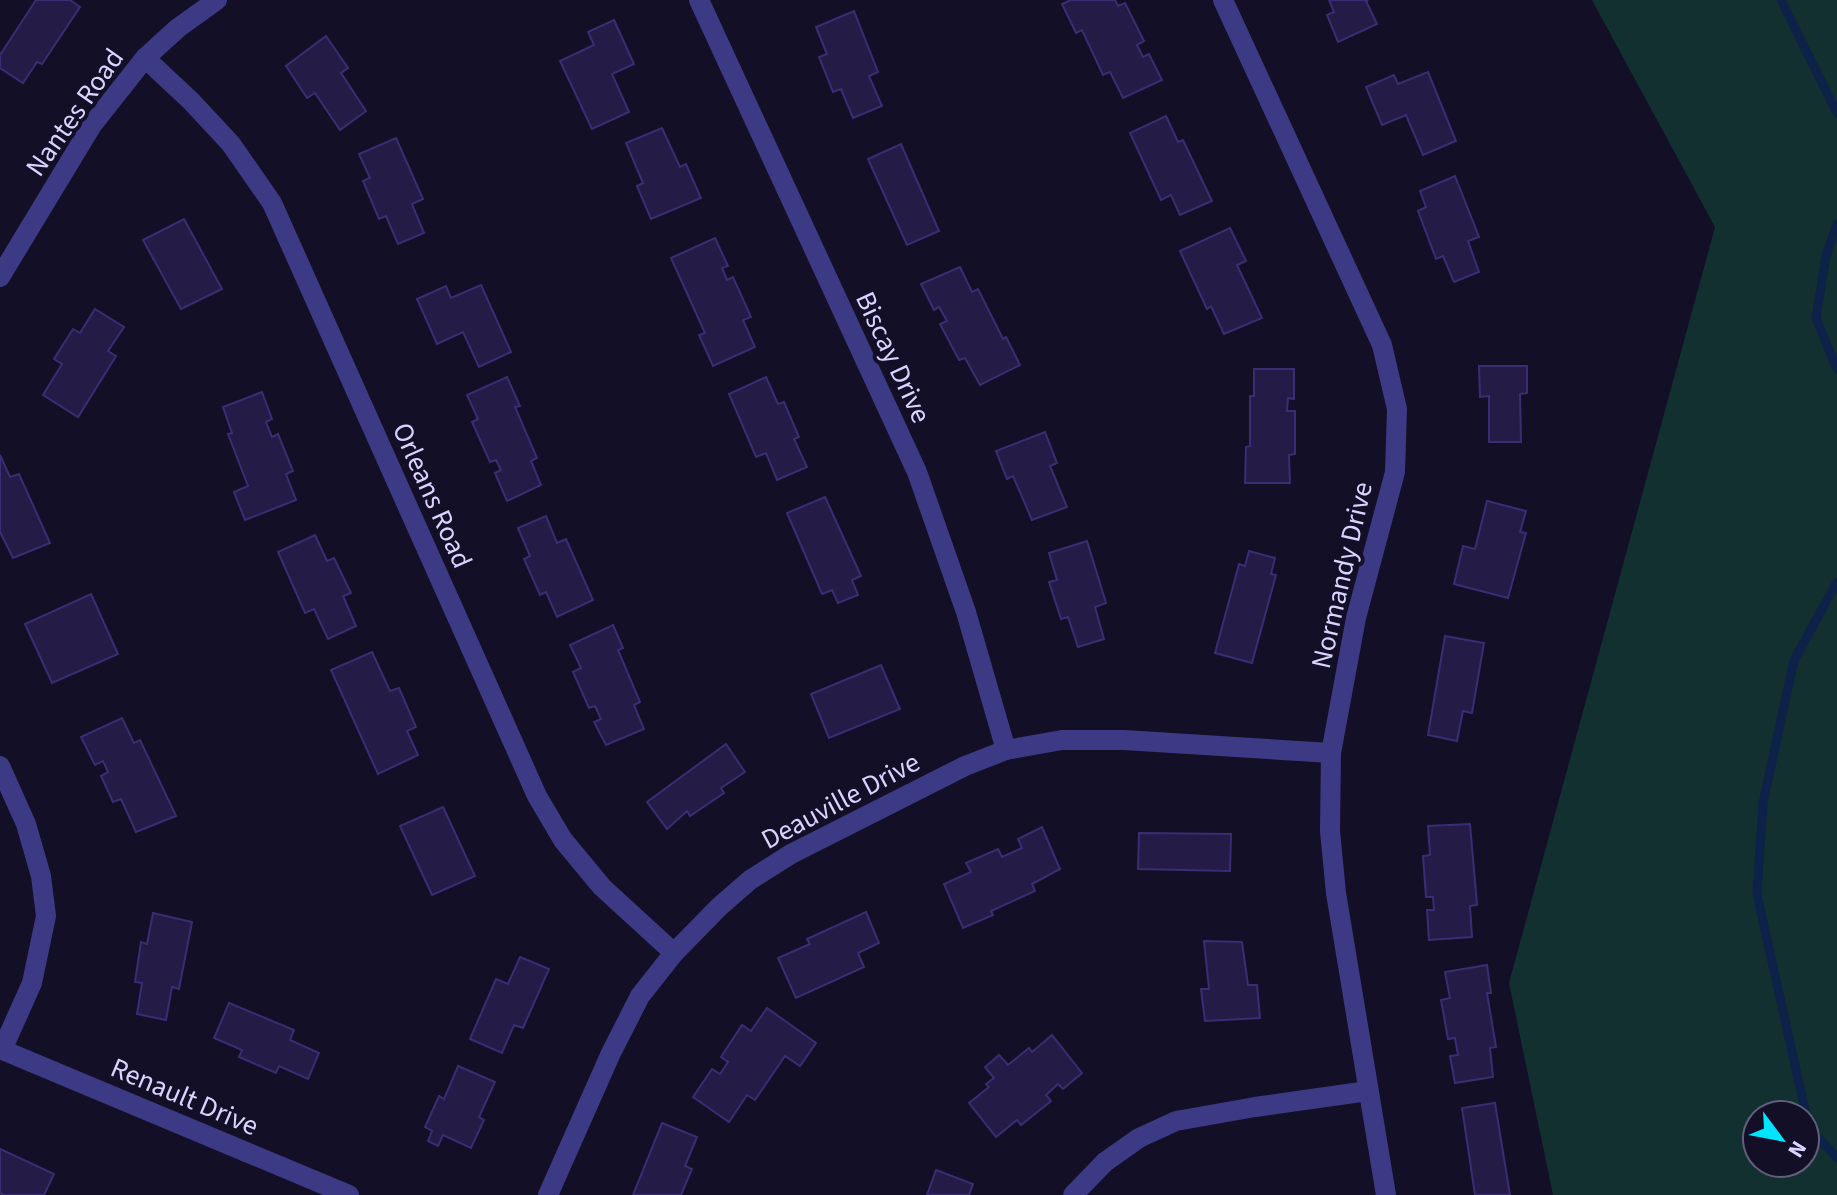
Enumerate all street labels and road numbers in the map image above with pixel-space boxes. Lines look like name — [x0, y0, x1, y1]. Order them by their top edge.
street label: Nantes Road — [16, 41, 134, 185]
street label: Biscay Drive — [845, 285, 941, 430]
street label: Orleans Road — [382, 416, 482, 575]
street label: Normandy Drive — [1301, 478, 1383, 673]
street label: Deauville Drive — [754, 742, 927, 859]
street label: Renault Drive — [104, 1048, 265, 1146]

